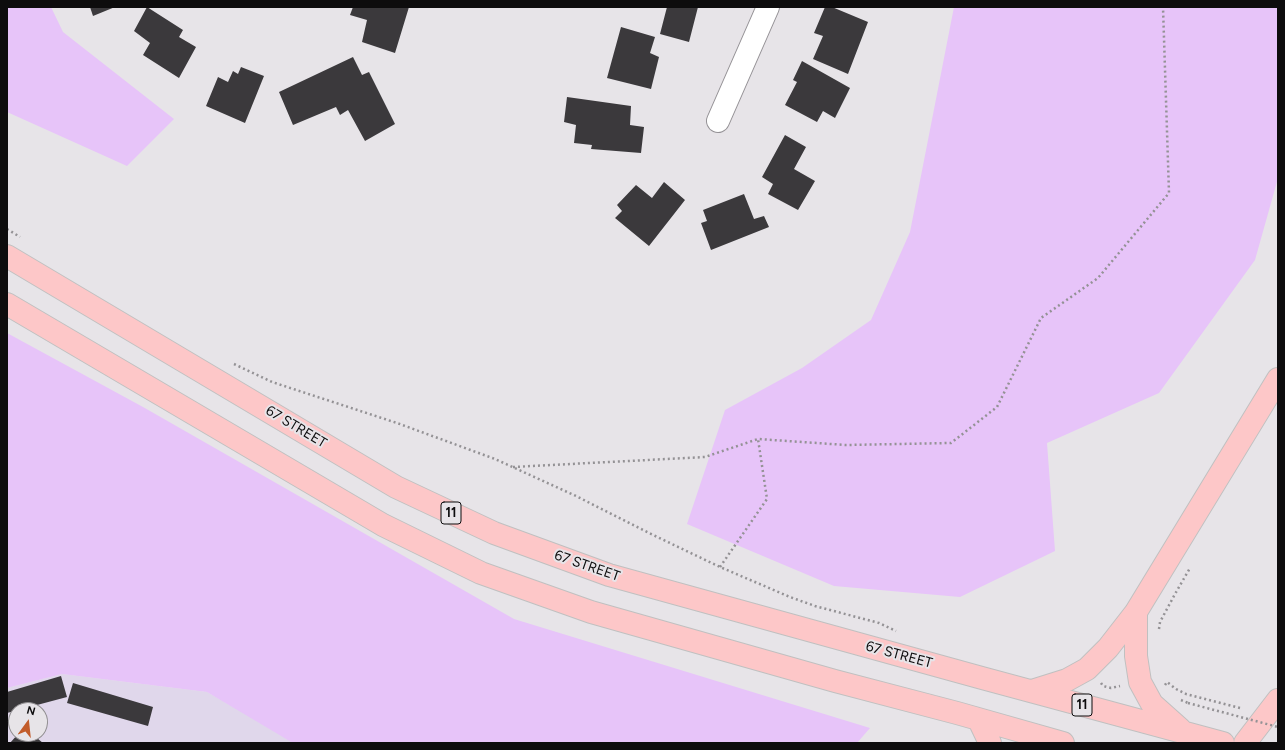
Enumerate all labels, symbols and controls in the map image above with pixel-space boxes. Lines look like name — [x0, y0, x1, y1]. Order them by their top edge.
street label: 67 STREET — [262, 402, 330, 452]
road number: 11 — [441, 502, 461, 524]
street label: 67 STREET — [552, 547, 622, 585]
street label: 67 STREET — [864, 638, 934, 672]
road number: 11 — [1072, 694, 1092, 716]
north arrow — [8, 702, 48, 742]
text: N — [25, 704, 37, 718]

